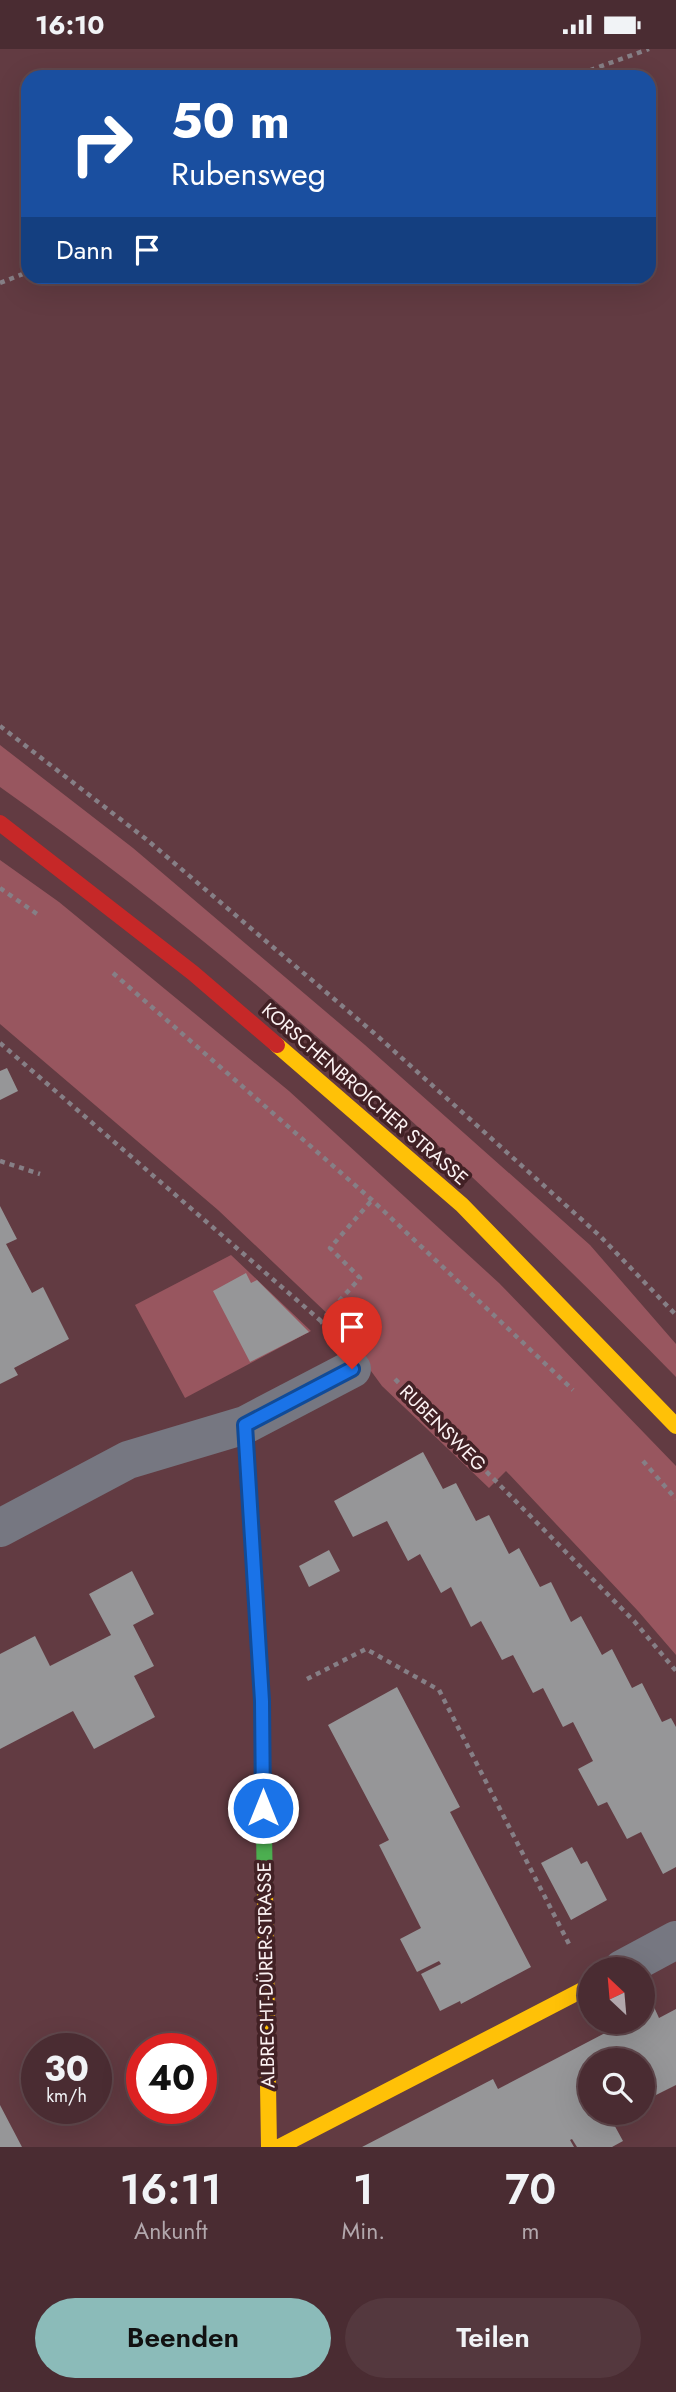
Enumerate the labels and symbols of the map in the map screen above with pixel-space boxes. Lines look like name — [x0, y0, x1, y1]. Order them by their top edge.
street label: KORSCHENBROICHER STRASSE — [256, 997, 474, 1191]
pin — [322, 1297, 382, 1369]
street label: RUBENSWEG — [394, 1379, 492, 1477]
position arrow — [226, 1771, 300, 1845]
street label: ALBRECHT-DÜRER-STRASSE — [251, 1862, 281, 2088]
north arrow — [578, 1957, 654, 2033]
speed limit sign: 40 — [126, 2033, 217, 2124]

